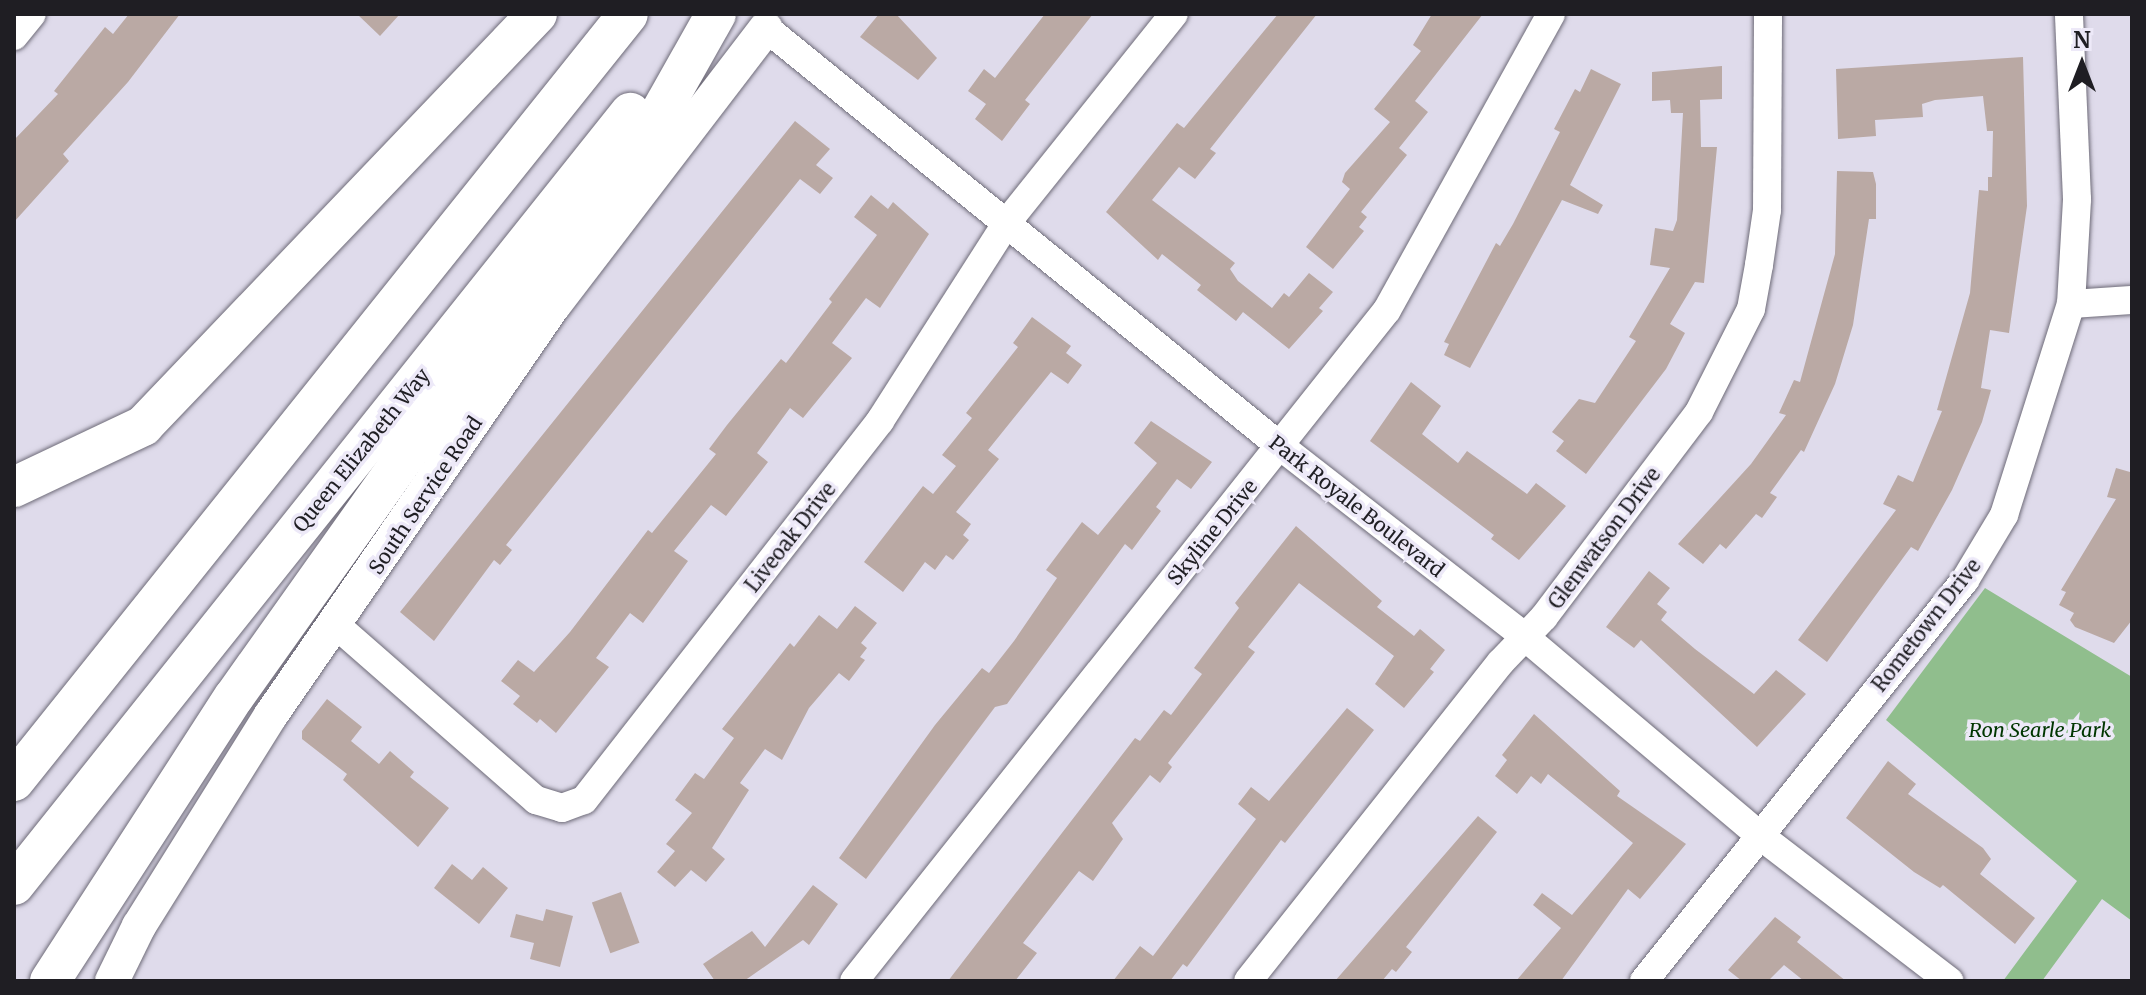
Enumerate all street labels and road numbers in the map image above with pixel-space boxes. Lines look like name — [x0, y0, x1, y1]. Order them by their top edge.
street label: Queen Elizabeth Way — [288, 363, 434, 537]
street label: South Service Road — [363, 412, 487, 578]
street label: Park Royale Boulevard — [1265, 430, 1449, 582]
street label: Glenwatson Drive — [1543, 463, 1665, 613]
street label: Skyline Drive — [1162, 474, 1262, 590]
street label: Liveoak Drive — [740, 477, 840, 597]
street label: Rometown Drive — [1867, 554, 1985, 696]

